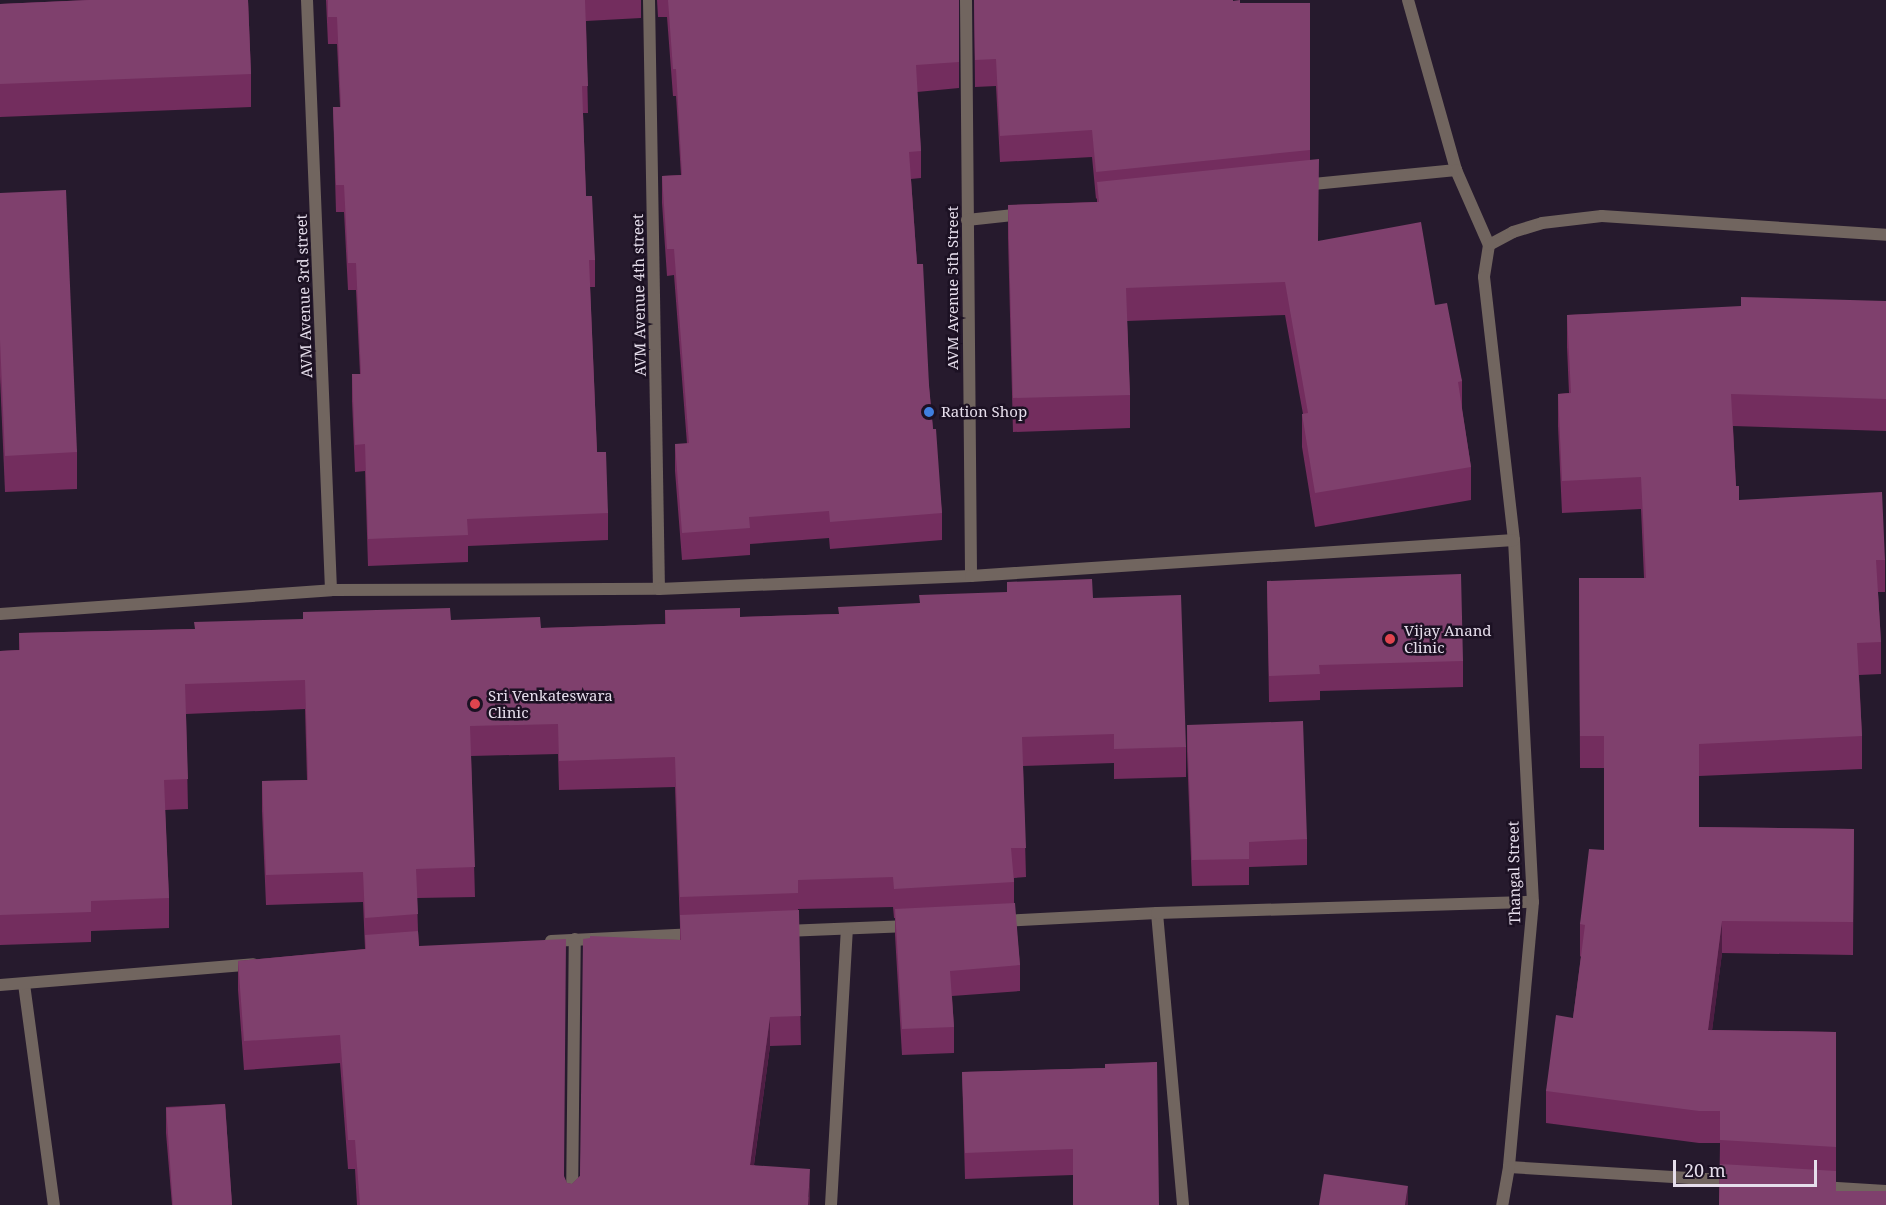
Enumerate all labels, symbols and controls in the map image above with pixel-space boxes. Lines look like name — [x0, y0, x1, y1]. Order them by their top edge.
street label: AVM Avenue 5th Street — [944, 206, 962, 370]
street label: AVM Avenue 3rd street — [292, 214, 316, 378]
street label: AVM Avenue 4th street — [629, 214, 649, 376]
place label: Ration Shop — [941, 403, 1027, 421]
marker: Ration Shop — [922, 405, 936, 419]
place label: Vijay Anand Clinic — [1404, 621, 1492, 656]
marker: Vijay Anand Clinic — [1381, 630, 1399, 648]
place label: Sri Venkateswara Clinic — [488, 686, 613, 721]
marker: Sri Venkateswara Clinic — [466, 695, 484, 713]
street label: Thangal Street — [1504, 821, 1524, 925]
scale bar — [1676, 1148, 1820, 1186]
text: 20 m — [1684, 1158, 1726, 1182]

